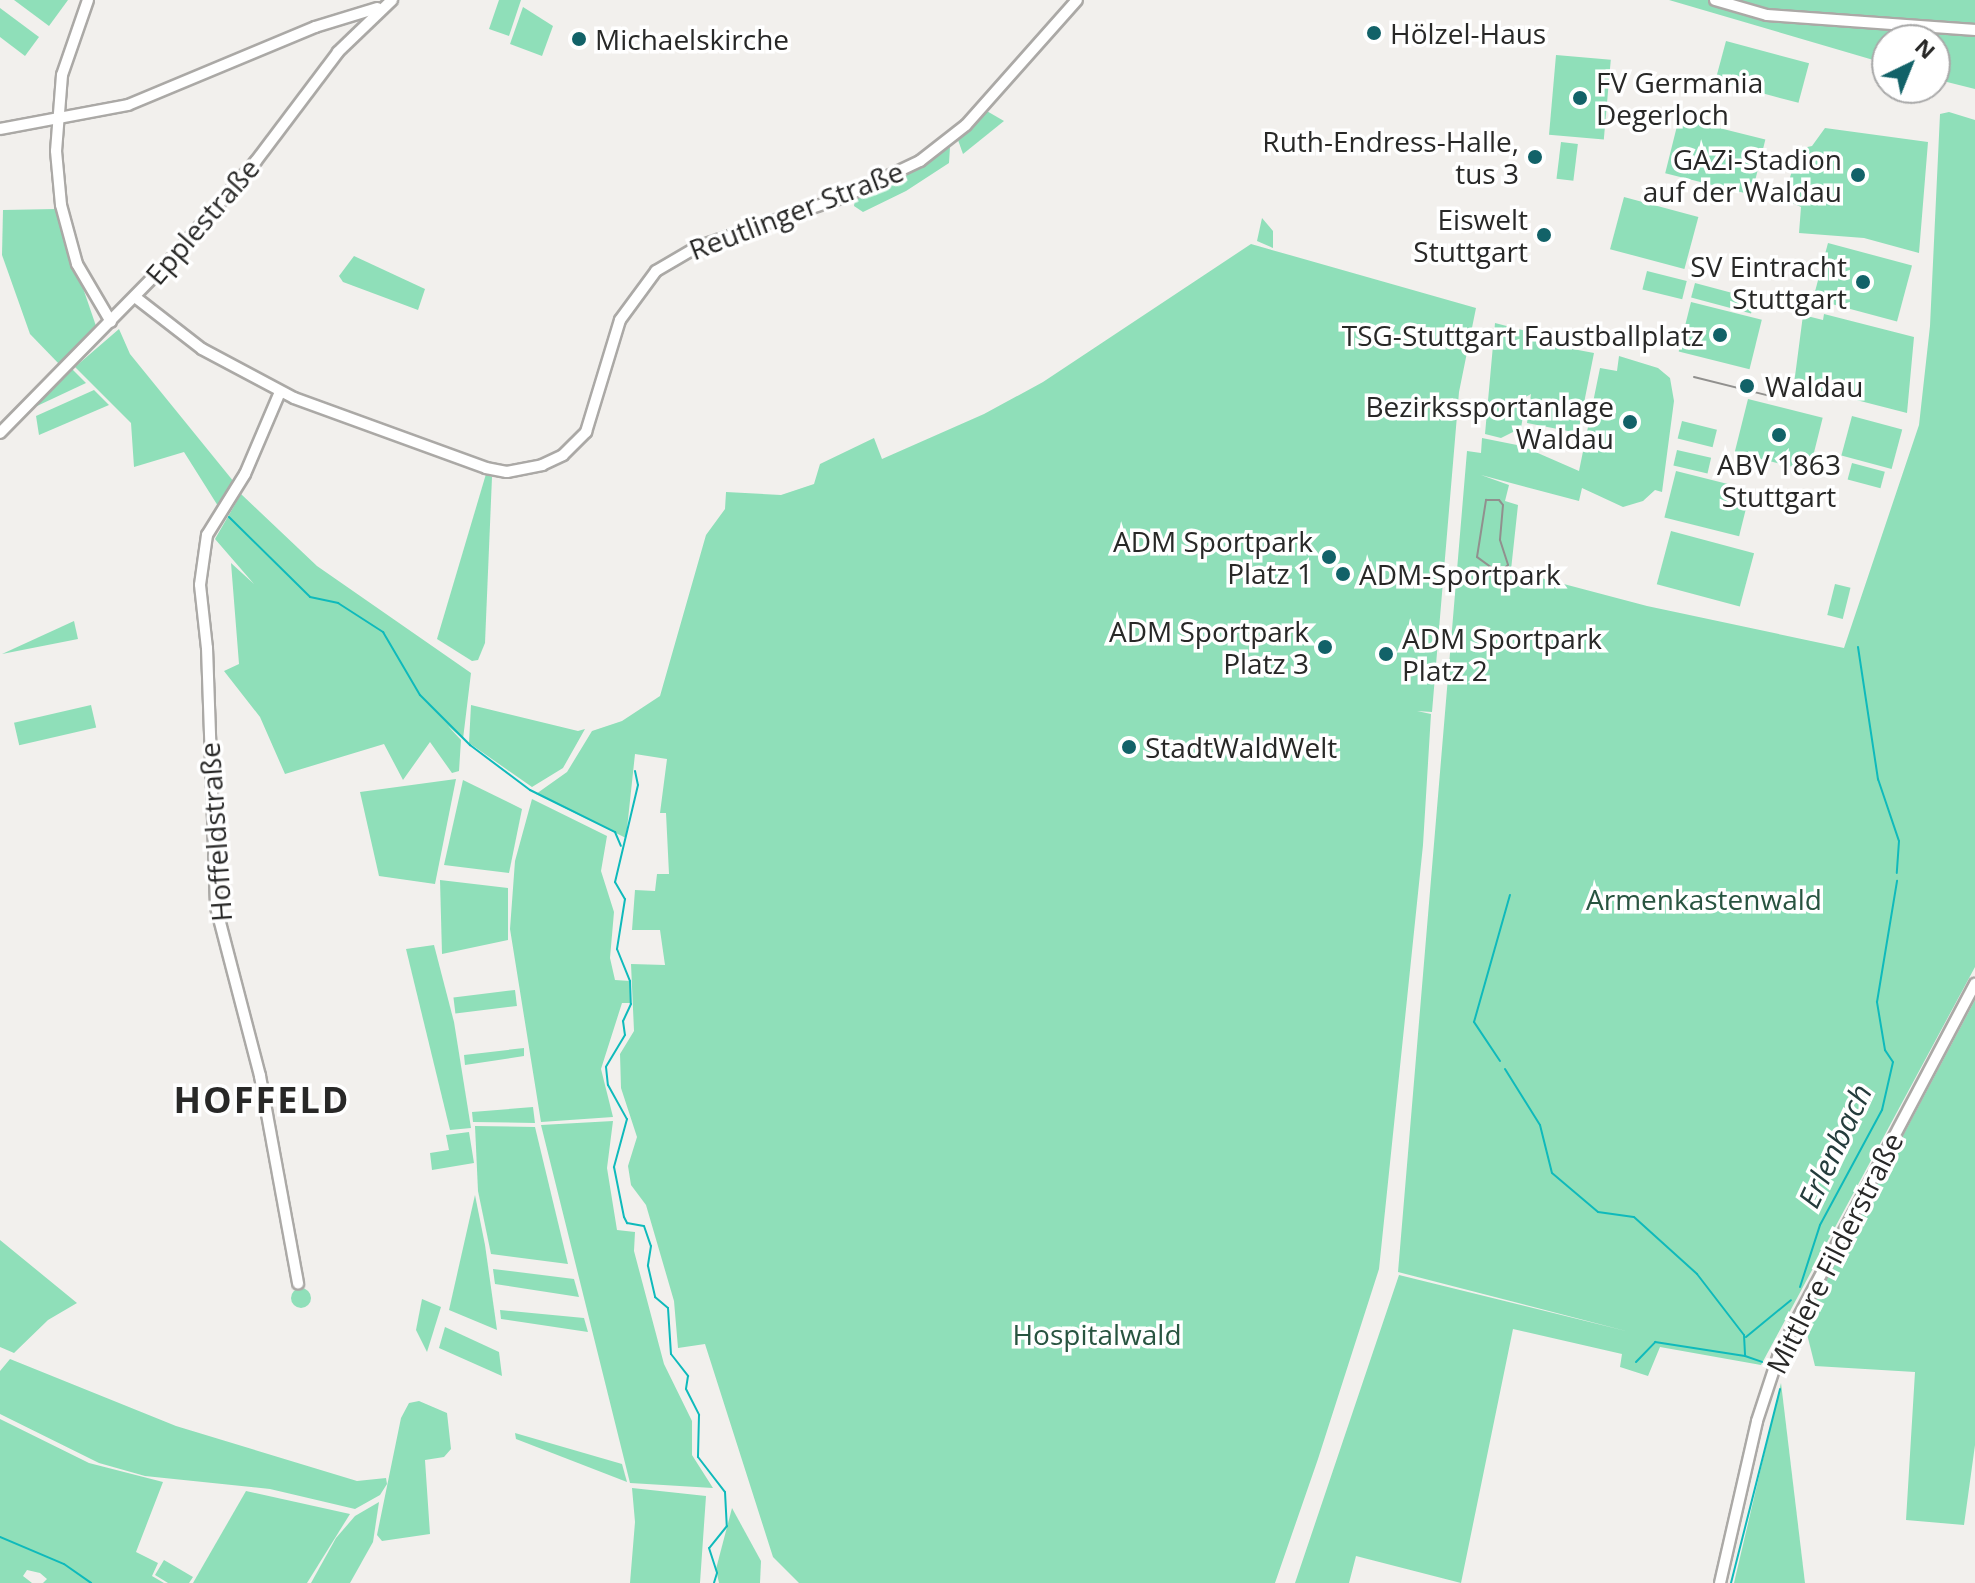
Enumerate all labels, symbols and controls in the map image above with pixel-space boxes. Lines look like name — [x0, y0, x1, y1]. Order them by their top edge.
place label: Hölzel-Haus — [1390, 16, 1546, 50]
place label: Michaelskirche — [595, 22, 789, 56]
marker: Hölzel-Haus — [1365, 24, 1383, 42]
north arrow — [1871, 24, 1951, 104]
marker: Michaelskirche — [570, 30, 588, 48]
text: N — [1909, 31, 1943, 65]
place label: FV Germania Degerloch — [1596, 65, 1763, 131]
marker: FV Germania Degerloch — [1571, 89, 1589, 107]
place label: Ruth-Endress-Halle, tus 3 — [1262, 124, 1519, 190]
place label: GAZi-Stadion auf der Waldau — [1643, 142, 1842, 208]
marker: Ruth-Endress-Halle, tus 3 — [1526, 148, 1544, 166]
street label: Epplestraße — [138, 151, 266, 291]
street label: Reutlinger Straße — [684, 154, 908, 266]
marker: GAZi-Stadion auf der Waldau — [1849, 166, 1867, 184]
place label: Eiswelt Stuttgart — [1413, 202, 1528, 268]
marker: Eiswelt Stuttgart — [1535, 226, 1553, 244]
place label: SV Eintracht Stuttgart — [1690, 249, 1847, 315]
marker: SV Eintracht Stuttgart — [1854, 273, 1872, 291]
place label: TSG-Stuttgart Faustballplatz — [1342, 318, 1704, 352]
marker: TSG-Stuttgart Faustballplatz — [1711, 326, 1729, 344]
place label: Waldau — [1765, 369, 1863, 403]
marker: Waldau — [1736, 375, 1758, 397]
place label: Bezirkssportanlage Waldau — [1365, 389, 1614, 455]
marker: Bezirkssportanlage Waldau — [1621, 413, 1639, 431]
marker: ABV 1863 Stuttgart — [1770, 426, 1788, 444]
place label: ABV 1863 Stuttgart — [1717, 447, 1841, 513]
place label: ADM Sportpark Platz 1 — [1113, 524, 1313, 590]
marker: ADM Sportpark Platz 1 — [1320, 548, 1338, 566]
place label: ADM-Sportpark — [1359, 557, 1561, 591]
marker: ADM-Sportpark — [1334, 565, 1352, 583]
place label: ADM Sportpark Platz 3 — [1109, 614, 1309, 680]
place label: ADM Sportpark Platz 2 — [1402, 621, 1602, 687]
marker: ADM Sportpark Platz 3 — [1316, 638, 1334, 656]
marker: ADM Sportpark Platz 2 — [1377, 645, 1395, 663]
place label: StadtWaldWelt — [1145, 730, 1337, 764]
marker: StadtWaldWelt — [1120, 738, 1138, 756]
street label: Hoffeldstraße — [192, 741, 238, 923]
park label: Armenkastenwald — [1586, 882, 1822, 916]
district label: HOFFELD — [174, 1078, 350, 1122]
water label: Erlenbach — [1791, 1078, 1879, 1214]
street label: Mittlere Filderstraße — [1759, 1127, 1909, 1379]
park label: Hospitalwald — [1012, 1317, 1182, 1351]

